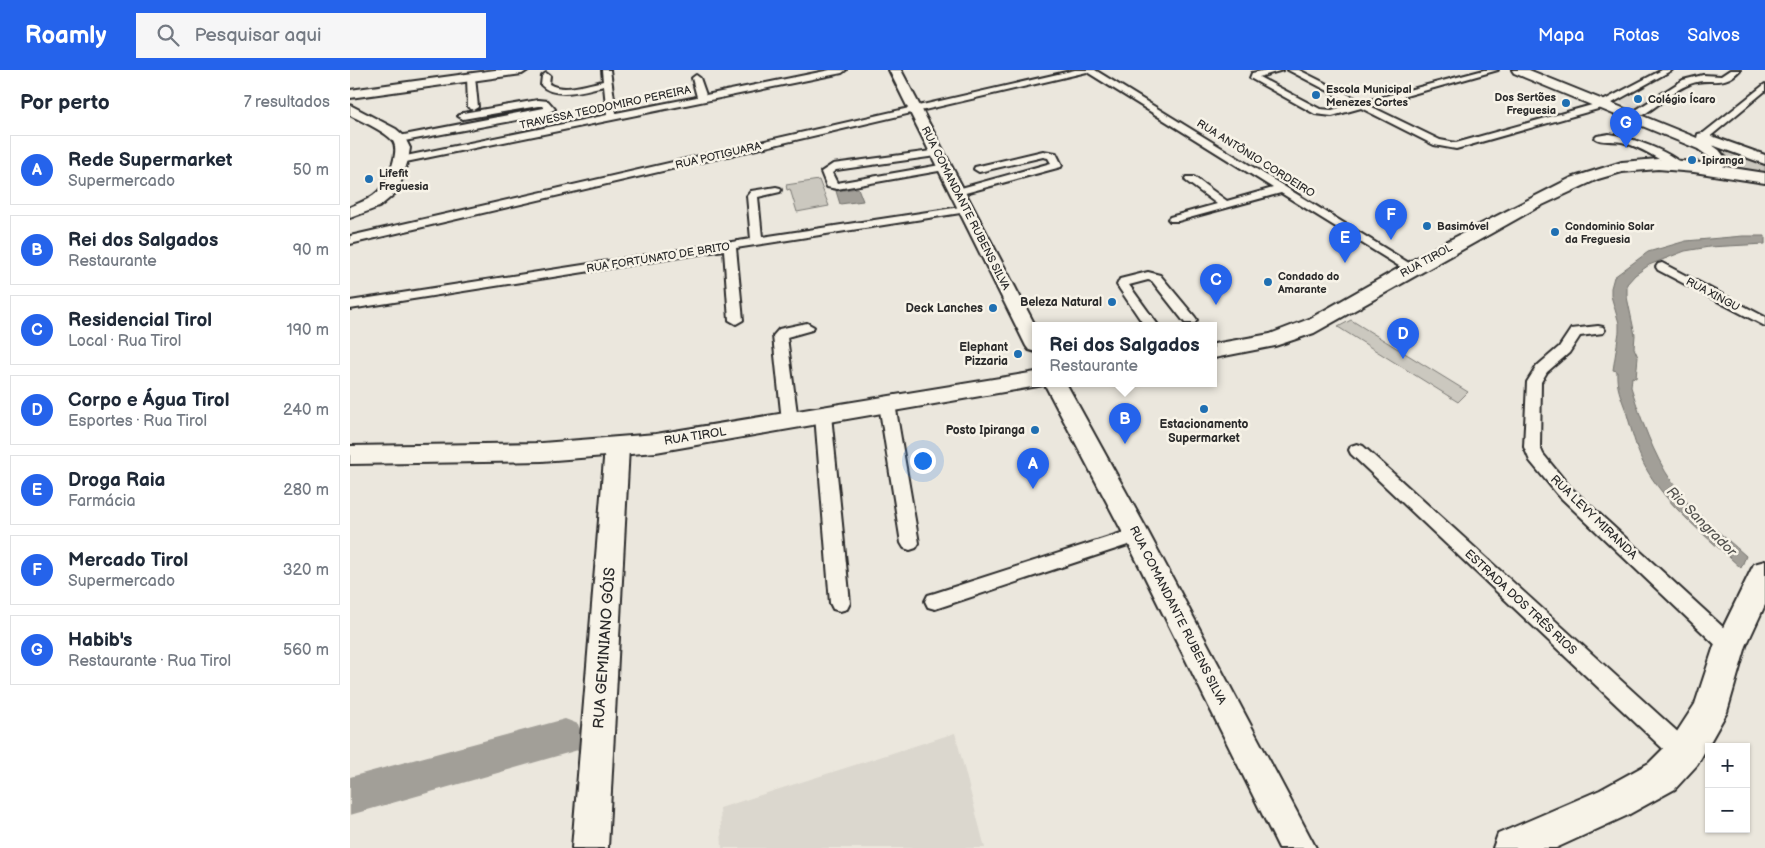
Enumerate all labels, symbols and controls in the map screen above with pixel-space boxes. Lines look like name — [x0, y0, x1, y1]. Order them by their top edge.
search box — [136, 13, 486, 58]
text: Roamly — [25, 21, 106, 50]
icon: search — [154, 21, 182, 49]
text: Pesquisar aqui — [194, 24, 321, 47]
text: Mapa — [1538, 25, 1584, 46]
text: Rotas — [1612, 25, 1659, 46]
text: Salvos — [1687, 25, 1740, 46]
street label: TRAVESSA TEODOMIRO PEREIRA — [518, 83, 692, 132]
place label: Escola Municipal Menezes Cortes — [1326, 83, 1412, 109]
marker: Escola Municipal Menezes Cortes — [1310, 89, 1322, 101]
text: Por perto — [20, 90, 110, 115]
place label: Dos Sertões Freguesia — [1495, 91, 1557, 117]
place label: Colégio Ícaro — [1648, 92, 1715, 106]
text: 7 resultados — [244, 93, 330, 112]
marker: Colégio Ícaro — [1632, 93, 1644, 105]
marker: Dos Sertões Freguesia — [1560, 97, 1572, 109]
pin: G — [1610, 107, 1642, 148]
street label: RUA ANTÔNIO CORDEIRO — [1194, 116, 1318, 200]
street label: RUA COMANDANTE RUBENS SILVA — [918, 124, 1013, 292]
street label: RUA POTIGUARA — [674, 139, 762, 172]
text: Rede Supermarket — [68, 149, 232, 172]
marker: Ipiranga — [1686, 154, 1698, 166]
place label: Ipiranga — [1702, 154, 1744, 167]
text: A — [32, 161, 42, 180]
text: 50 m — [293, 161, 329, 180]
place label: Lifefit Freguesia — [379, 167, 429, 193]
text: Supermercado — [68, 172, 175, 191]
marker: Lifefit Freguesia — [363, 173, 375, 185]
pin: F — [1375, 199, 1407, 240]
marker: Basimóvel — [1421, 220, 1433, 232]
place label: Basimóvel — [1437, 220, 1489, 233]
place label: Condominio Solar da Freguesia — [1565, 220, 1655, 246]
pin: E — [1329, 222, 1361, 263]
marker: Condominio Solar da Freguesia — [1549, 226, 1561, 238]
text: Rei dos Salgados — [68, 229, 218, 252]
street label: RUA FORTUNATO DE BRITO — [585, 240, 731, 275]
street label: RUA TIROL — [1398, 240, 1455, 280]
text: B — [31, 241, 43, 260]
text: 90 m — [293, 241, 329, 260]
text: Restaurante — [68, 252, 157, 271]
pin: C — [1200, 264, 1232, 305]
place label: Condado do Amarante — [1277, 270, 1339, 296]
street label: RUA XINGU — [1684, 275, 1742, 314]
marker: Condado do Amarante — [1262, 276, 1274, 288]
place label: Beleza Natural — [1020, 295, 1102, 310]
marker: Beleza Natural — [1106, 296, 1118, 308]
place label: Deck Lanches — [905, 301, 983, 316]
marker: Deck Lanches — [987, 302, 999, 314]
text: Residencial Tirol — [68, 309, 212, 332]
pin: D — [1387, 318, 1419, 359]
text: C — [31, 321, 43, 340]
text: 190 m — [287, 321, 329, 340]
popup — [1032, 322, 1217, 387]
text: Local · Rua Tirol — [68, 332, 181, 351]
text: Rei dos Salgados — [1049, 334, 1200, 357]
place label: Elephant Pizzaria — [959, 340, 1008, 369]
marker: Elephant Pizzaria — [1012, 348, 1024, 360]
text: Restaurante — [1049, 357, 1138, 376]
text: Corpo e Água Tirol — [68, 389, 229, 412]
text: D — [31, 401, 43, 420]
text: 240 m — [283, 401, 329, 420]
pin: B — [1109, 403, 1141, 444]
marker: Estacionamento Supermarket — [1198, 403, 1210, 415]
text: Esportes · Rua Tirol — [68, 412, 207, 431]
place label: Estacionamento Supermarket — [1160, 417, 1249, 446]
place label: Posto Ipiranga — [946, 423, 1025, 438]
street label: RUA TIROL — [663, 424, 727, 449]
marker: Posto Ipiranga — [1029, 424, 1041, 436]
your location — [910, 448, 936, 474]
pin: A — [1017, 448, 1049, 489]
text: Droga Raia — [68, 469, 165, 492]
street label: RUA LEVY MIRANDA — [1547, 472, 1641, 563]
text: E — [32, 481, 42, 500]
text: 280 m — [283, 481, 329, 500]
water label: Rio Sangrador — [1663, 483, 1741, 560]
text: Farmácia — [68, 492, 136, 511]
street label: RUA COMANDANTE RUBENS SILVA — [1126, 523, 1230, 708]
street label: ESTRADA DOS TRÊS RIOS — [1462, 545, 1581, 658]
text: Mercado Tirol — [68, 549, 188, 572]
text: F — [32, 561, 42, 580]
text: 320 m — [283, 561, 329, 580]
street label: RUA GEMINIANO GÓIS — [589, 567, 620, 729]
text: Supermercado — [68, 572, 175, 591]
text: Habib's — [68, 629, 132, 652]
text: G — [31, 641, 43, 660]
text: 560 m — [283, 641, 329, 660]
text: Restaurante · Rua Tirol — [68, 652, 231, 671]
map controls — [1705, 743, 1750, 833]
button: + — [1705, 743, 1750, 788]
button: − — [1705, 788, 1750, 833]

